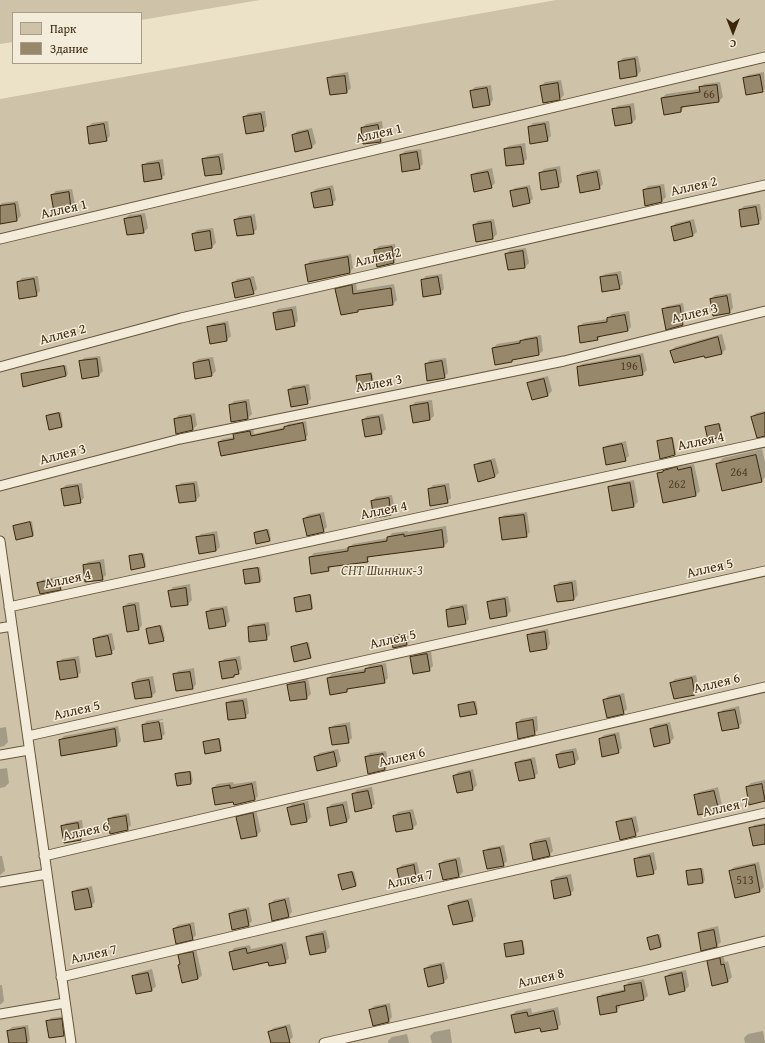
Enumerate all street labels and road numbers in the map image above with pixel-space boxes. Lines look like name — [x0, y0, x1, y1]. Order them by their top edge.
street label: Аллея 1 — [354, 120, 404, 148]
street label: Аллея 2 — [669, 173, 719, 201]
street label: Аллея 1 — [39, 196, 89, 224]
street label: Аллея 2 — [353, 244, 403, 272]
street label: Аллея 3 — [670, 300, 720, 328]
street label: Аллея 2 — [38, 321, 88, 349]
street label: Аллея 3 — [354, 371, 404, 397]
street label: Аллея 4 — [676, 429, 726, 455]
street label: Аллея 3 — [38, 441, 88, 469]
street label: Аллея 4 — [359, 498, 409, 524]
street label: Аллея 5 — [685, 555, 735, 583]
street label: Аллея 4 — [43, 567, 93, 593]
street label: Аллея 5 — [368, 626, 418, 654]
street label: Аллея 6 — [692, 670, 742, 698]
street label: Аллея 5 — [52, 697, 102, 725]
street label: Аллея 6 — [377, 744, 427, 772]
street label: Аллея 7 — [701, 794, 751, 822]
street label: Аллея 6 — [61, 818, 111, 846]
street label: Аллея 7 — [385, 866, 435, 894]
street label: Аллея 7 — [69, 941, 119, 969]
street label: Аллея 8 — [516, 965, 566, 993]

